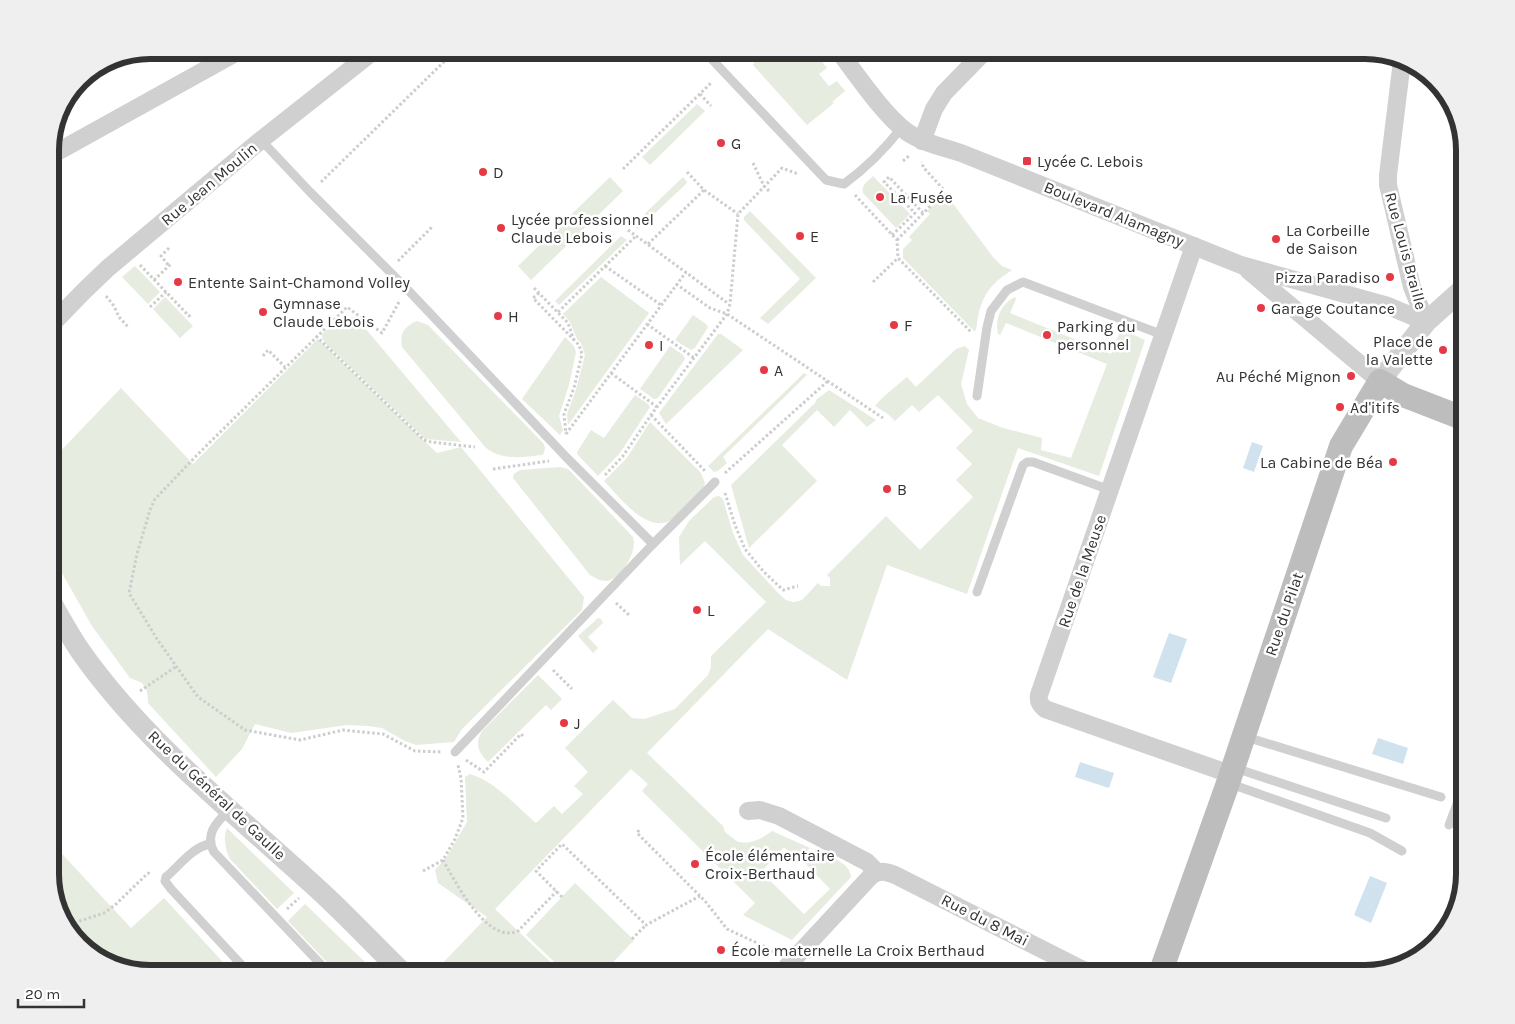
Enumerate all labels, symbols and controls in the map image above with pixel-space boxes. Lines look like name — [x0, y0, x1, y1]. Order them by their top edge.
place label: G — [731, 134, 741, 153]
marker: G — [715, 137, 727, 149]
street label: Rue Jean Moulin — [157, 138, 261, 230]
place label: Lycée C. Lebois — [1037, 152, 1144, 171]
marker: Lycée C. Lebois — [1021, 155, 1033, 167]
place label: D — [493, 163, 504, 182]
marker: D — [477, 166, 489, 178]
street label: Boulevard Alamagny — [1041, 177, 1187, 251]
place label: La Fusée — [890, 188, 953, 207]
street label: Rue Louis Braille — [1381, 190, 1431, 312]
marker: La Fusée — [874, 191, 886, 203]
place label: Lycée professionnel Claude Lebois — [511, 210, 654, 247]
place label: La Corbeille de Saison — [1286, 221, 1370, 258]
marker: Lycée professionnel Claude Lebois — [495, 222, 507, 234]
place label: E — [810, 227, 819, 246]
marker: E — [794, 230, 806, 242]
marker: La Corbeille de Saison — [1270, 233, 1282, 245]
place label: Pizza Paradiso — [1275, 268, 1380, 287]
marker: Pizza Paradiso — [1384, 271, 1396, 283]
place label: Entente Saint-Chamond Volley — [188, 273, 410, 292]
marker: Entente Saint-Chamond Volley — [172, 276, 184, 288]
place label: Gymnase Claude Lebois — [273, 294, 374, 331]
place label: Garage Coutance — [1271, 299, 1395, 318]
marker: Garage Coutance — [1255, 302, 1267, 314]
marker: Gymnase Claude Lebois — [257, 306, 269, 318]
place label: H — [508, 307, 519, 326]
marker: H — [492, 310, 504, 322]
place label: F — [904, 316, 912, 335]
place label: Parking du personnel — [1057, 317, 1136, 354]
marker: F — [888, 319, 900, 331]
marker: Parking du personnel — [1041, 329, 1053, 341]
place label: Place de la Valette — [1366, 332, 1433, 369]
place label: I — [659, 336, 663, 355]
marker: I — [643, 339, 655, 351]
marker: Place de la Valette — [1437, 344, 1449, 356]
place label: A — [774, 361, 783, 380]
marker: A — [758, 364, 770, 376]
place label: Au Péché Mignon — [1216, 367, 1341, 386]
marker: Au Péché Mignon — [1345, 370, 1357, 382]
place label: Ad'itifs — [1350, 398, 1400, 417]
marker: Ad'itifs — [1334, 401, 1346, 413]
place label: La Cabine de Béa — [1260, 453, 1383, 472]
marker: La Cabine de Béa — [1387, 456, 1399, 468]
place label: B — [897, 480, 907, 499]
marker: B — [881, 483, 893, 495]
street label: Rue de la Meuse — [1054, 512, 1110, 630]
street label: Rue du Pilat — [1261, 570, 1307, 658]
place label: L — [707, 601, 715, 620]
marker: L — [691, 604, 703, 616]
place label: J — [574, 714, 580, 733]
marker: J — [558, 717, 570, 729]
street label: Rue du Général de Gaulle — [144, 726, 290, 864]
place label: École élémentaire Croix-Berthaud — [705, 846, 835, 883]
marker: École élémentaire Croix-Berthaud — [689, 858, 701, 870]
street label: Rue du 8 Mai — [938, 890, 1032, 950]
place label: École maternelle La Croix Berthaud — [731, 941, 985, 960]
marker: École maternelle La Croix Berthaud — [715, 944, 727, 956]
scale bar — [18, 976, 84, 1008]
text: 20 m — [25, 985, 60, 1003]

